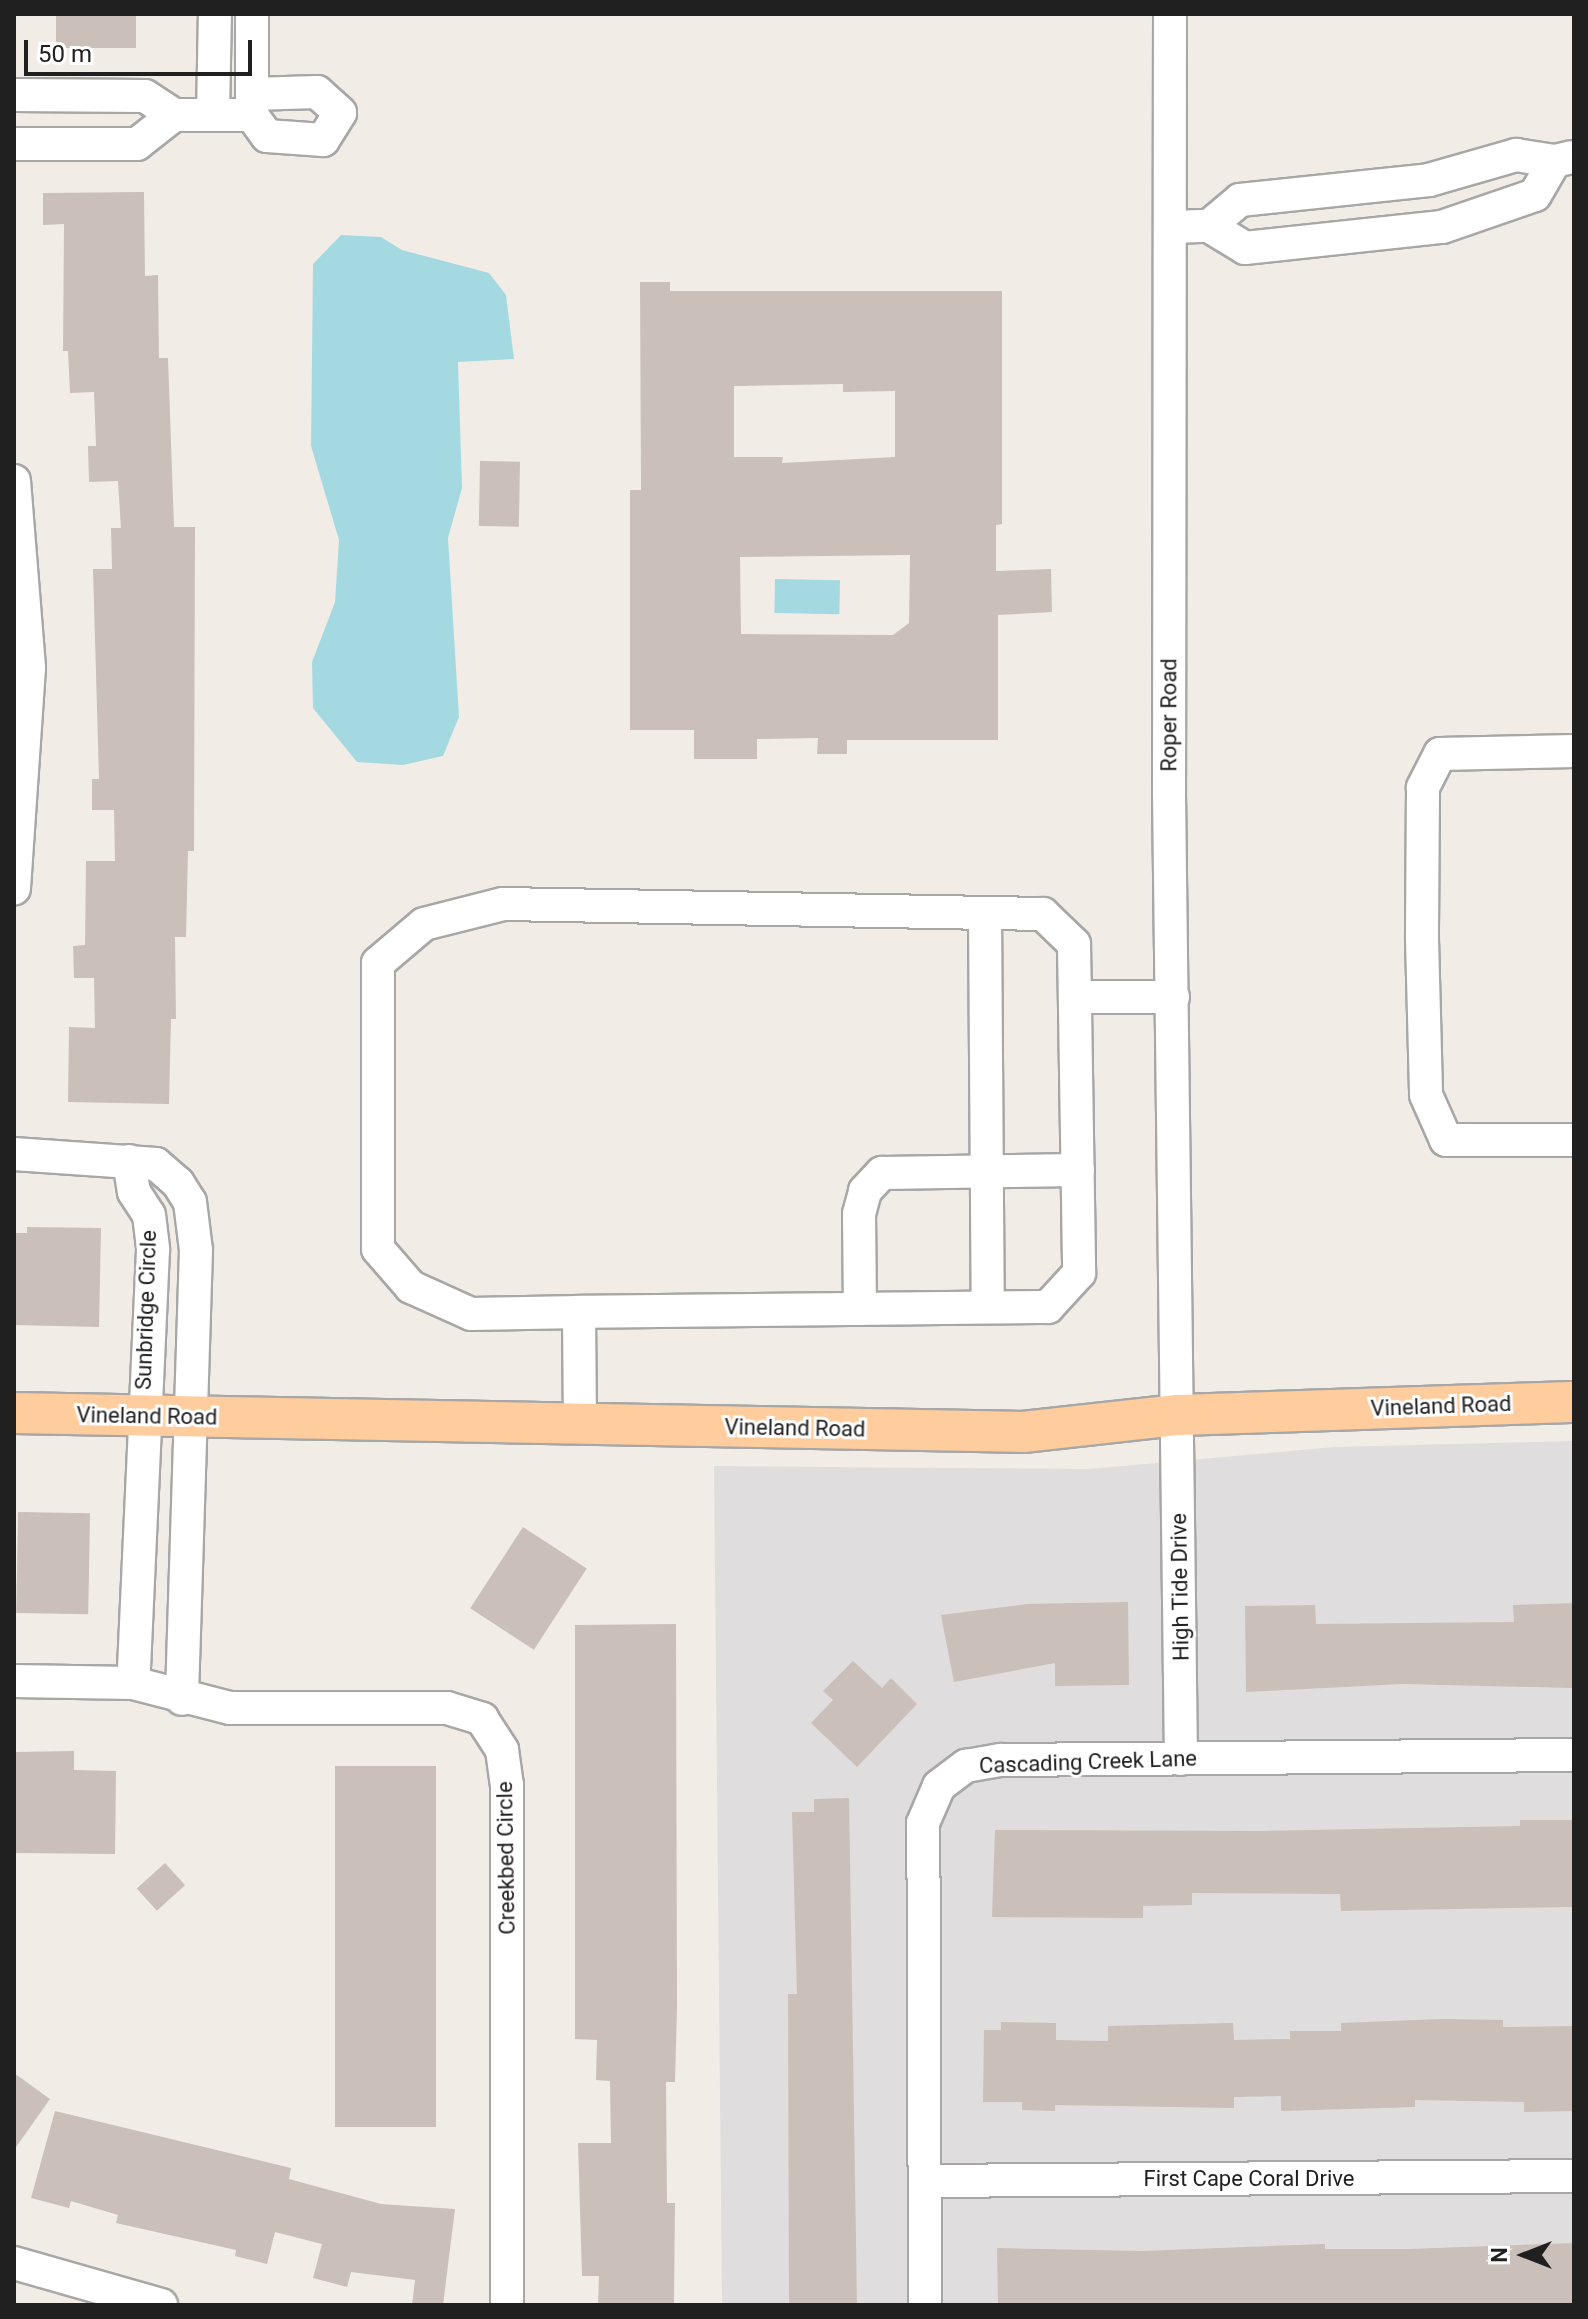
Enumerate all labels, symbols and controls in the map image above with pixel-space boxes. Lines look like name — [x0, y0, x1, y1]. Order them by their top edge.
scale bar — [28, 24, 256, 74]
text: 50 m — [38, 40, 92, 68]
street label: Roper Road — [1156, 658, 1182, 772]
street label: Sunbridge Circle — [130, 1230, 162, 1390]
street label: Vineland Road — [1370, 1390, 1512, 1422]
street label: Vineland Road — [76, 1402, 218, 1430]
street label: Vineland Road — [724, 1414, 866, 1442]
street label: High Tide Drive — [1166, 1513, 1194, 1661]
street label: Cascading Creek Lane — [979, 1745, 1197, 1779]
street label: Creekbed Circle — [491, 1781, 521, 1935]
street label: First Cape Coral Drive — [1144, 2166, 1354, 2192]
north arrow — [1484, 2215, 1564, 2295]
text: N — [1487, 2247, 1512, 2263]

